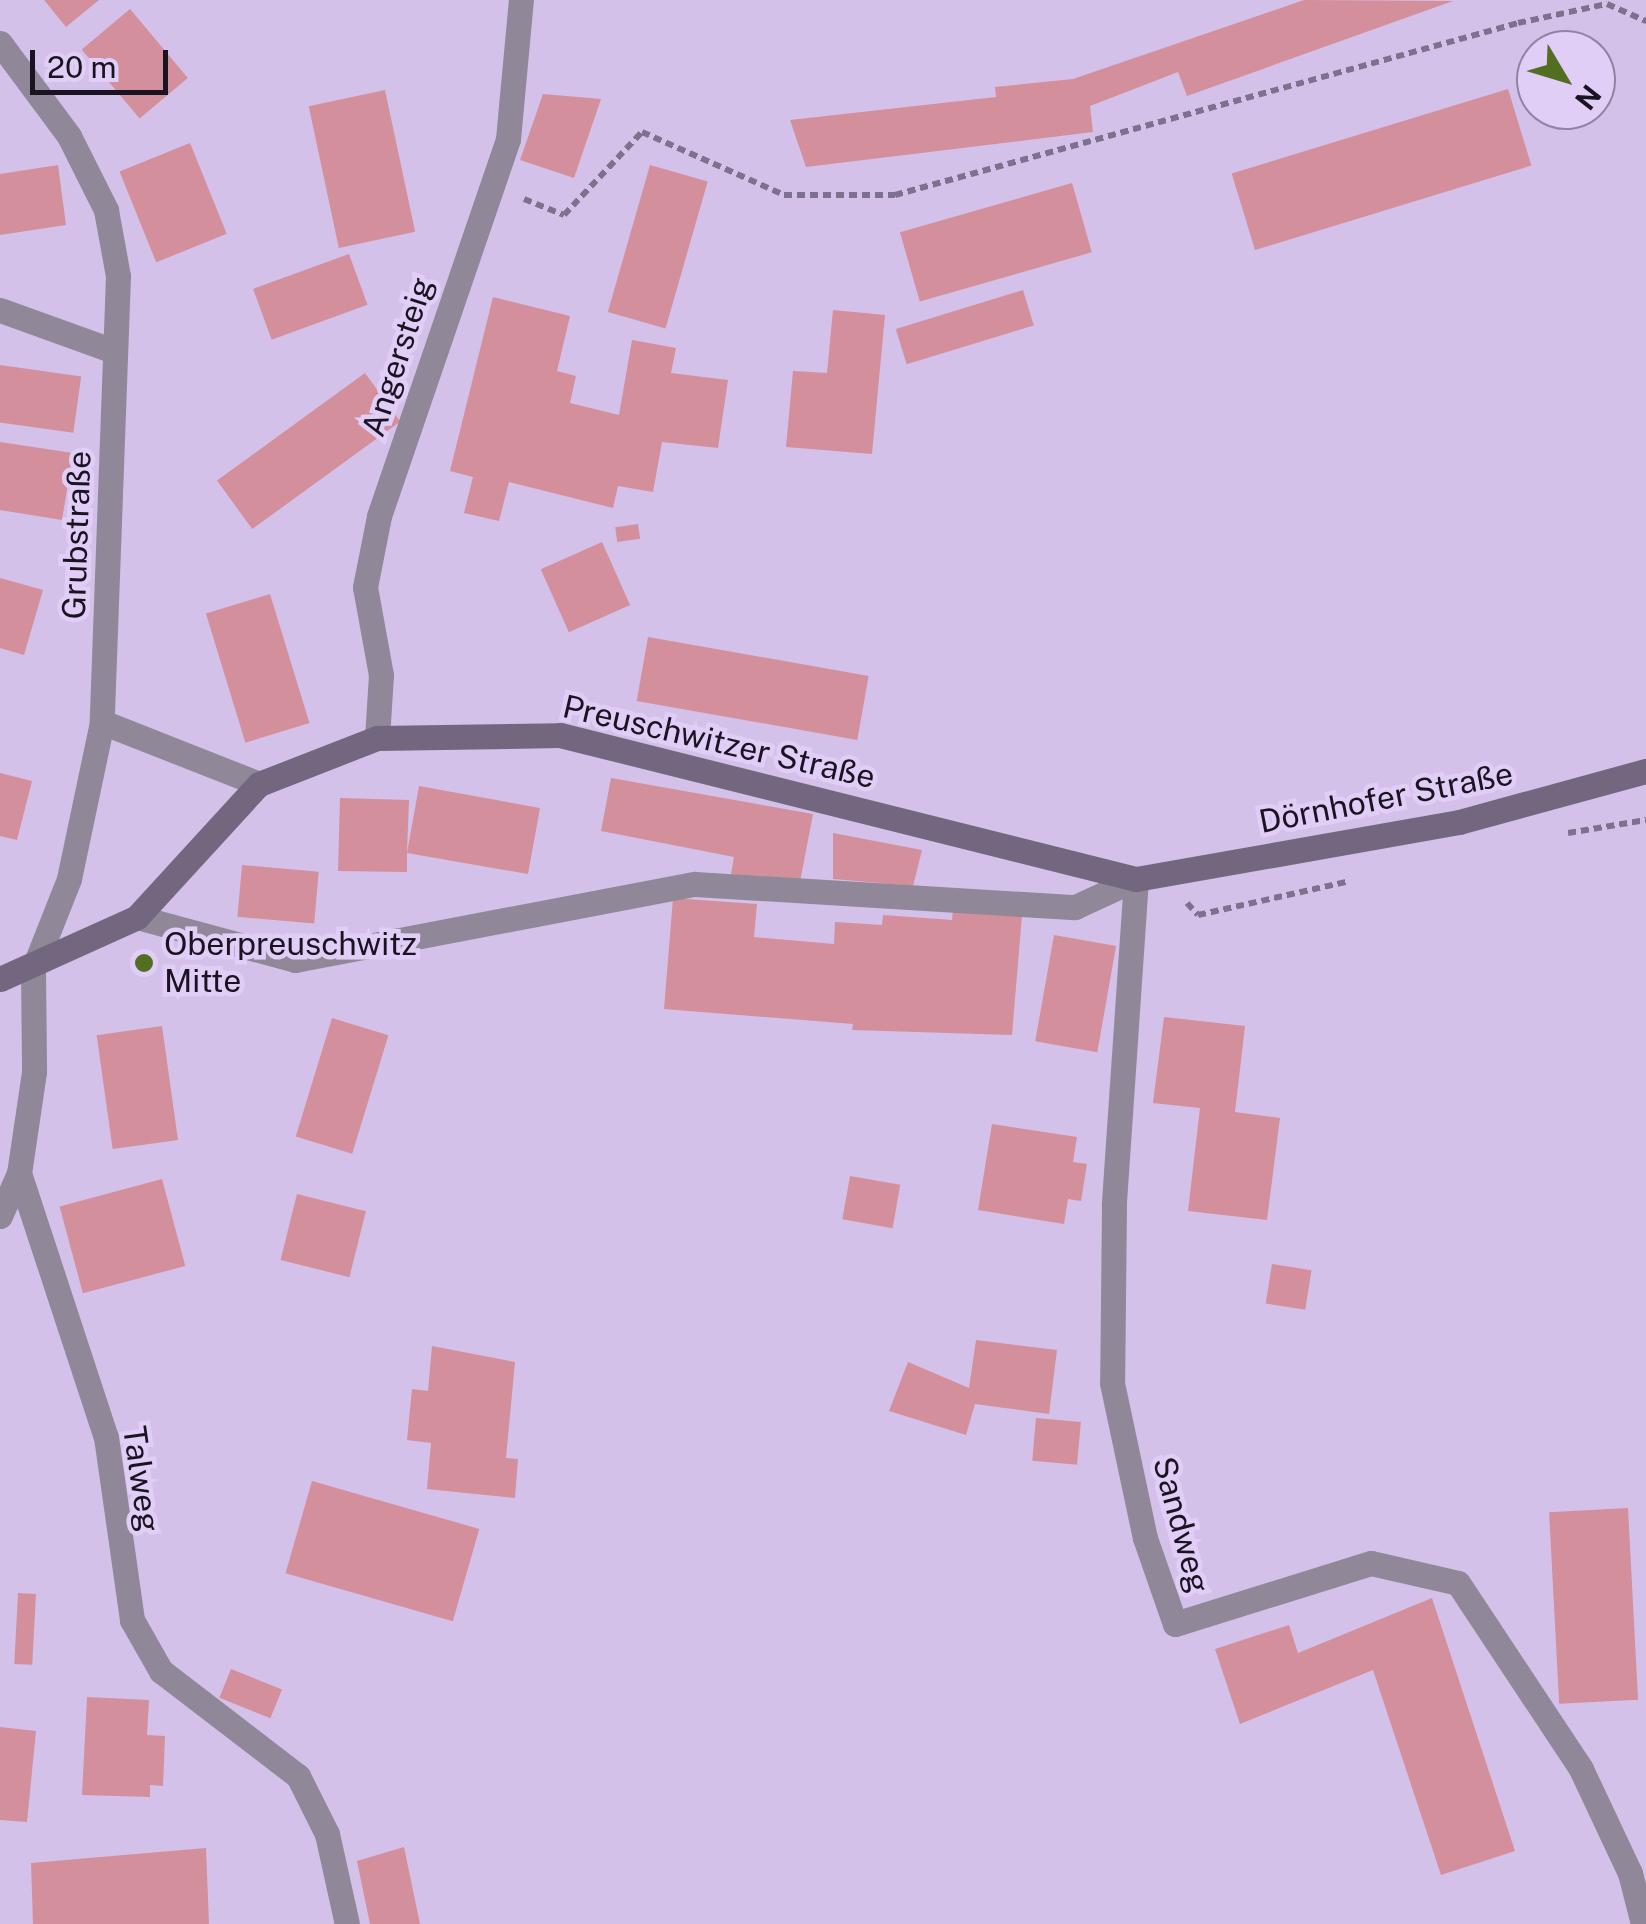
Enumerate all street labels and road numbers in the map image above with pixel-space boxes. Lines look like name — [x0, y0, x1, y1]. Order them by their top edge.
street label: Angersteig — [354, 273, 442, 441]
street label: Grubstraße — [55, 450, 99, 620]
street label: Preuschwitzer Straße — [559, 687, 879, 797]
street label: Dörnhofer Straße — [1256, 755, 1516, 841]
street label: Talweg — [115, 1424, 167, 1534]
street label: Sandweg — [1144, 1453, 1218, 1597]

